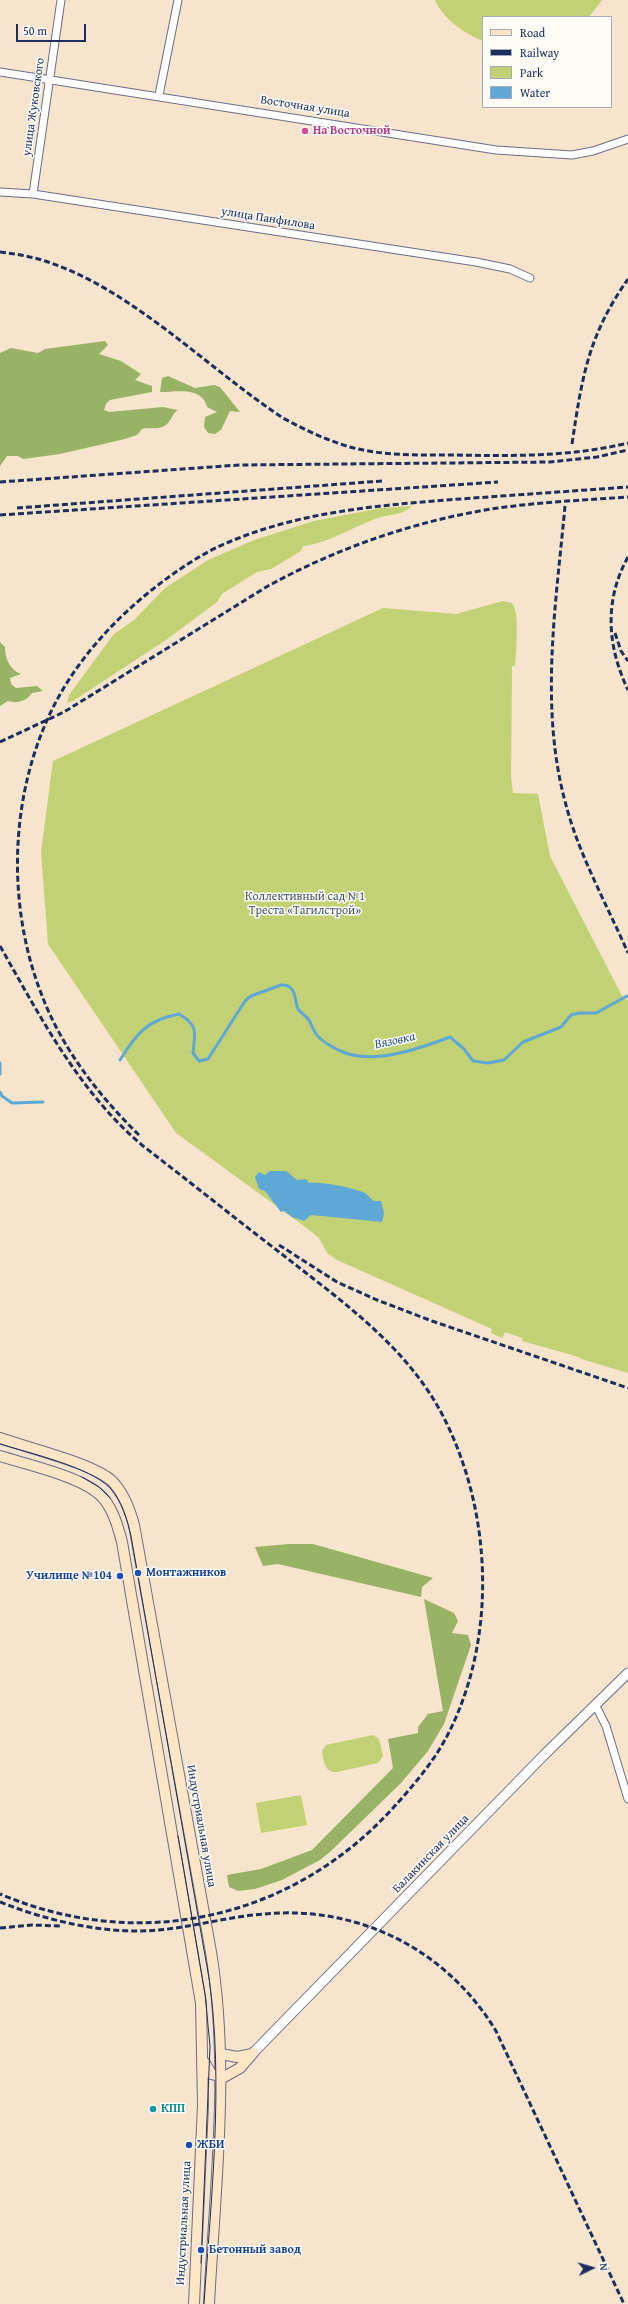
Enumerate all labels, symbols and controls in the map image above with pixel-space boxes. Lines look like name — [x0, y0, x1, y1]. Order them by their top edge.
scale bar — [18, 16, 88, 42]
legend — [482, 16, 612, 108]
text: 50 m — [23, 22, 47, 39]
text: Road — [520, 24, 545, 41]
text: Railway — [520, 44, 559, 61]
street label: улица Жуковского — [20, 57, 48, 157]
text: Park — [520, 64, 543, 81]
text: Water — [520, 84, 550, 101]
street label: Восточная улица — [259, 93, 351, 121]
place label: На Восточной — [313, 124, 391, 138]
marker: На Восточной — [300, 126, 310, 136]
street label: улица Панфилова — [220, 204, 316, 234]
park label: Коллективный сад №1 Треста «Тагилстрой» — [245, 890, 365, 918]
water label: Вязовка — [373, 1029, 417, 1053]
place label: Монтажников — [146, 1566, 226, 1580]
marker: Монтажников — [133, 1568, 143, 1578]
place label: Училище №104 — [26, 1569, 112, 1583]
marker: Училище №104 — [115, 1571, 125, 1581]
street label: Индустриальная улица — [183, 1764, 219, 1888]
street label: Балакинская улица — [390, 1812, 472, 1896]
place label: КПП — [161, 2102, 185, 2116]
marker: КПП — [148, 2104, 158, 2114]
place label: ЖБИ — [197, 2138, 225, 2152]
marker: ЖБИ — [184, 2140, 194, 2150]
street label: Индустриальная улица — [174, 2161, 194, 2285]
place label: Бетонный завод — [209, 2243, 301, 2257]
marker: Бетонный завод — [196, 2245, 206, 2255]
north arrow — [572, 2248, 612, 2288]
text: N — [596, 2263, 612, 2271]

